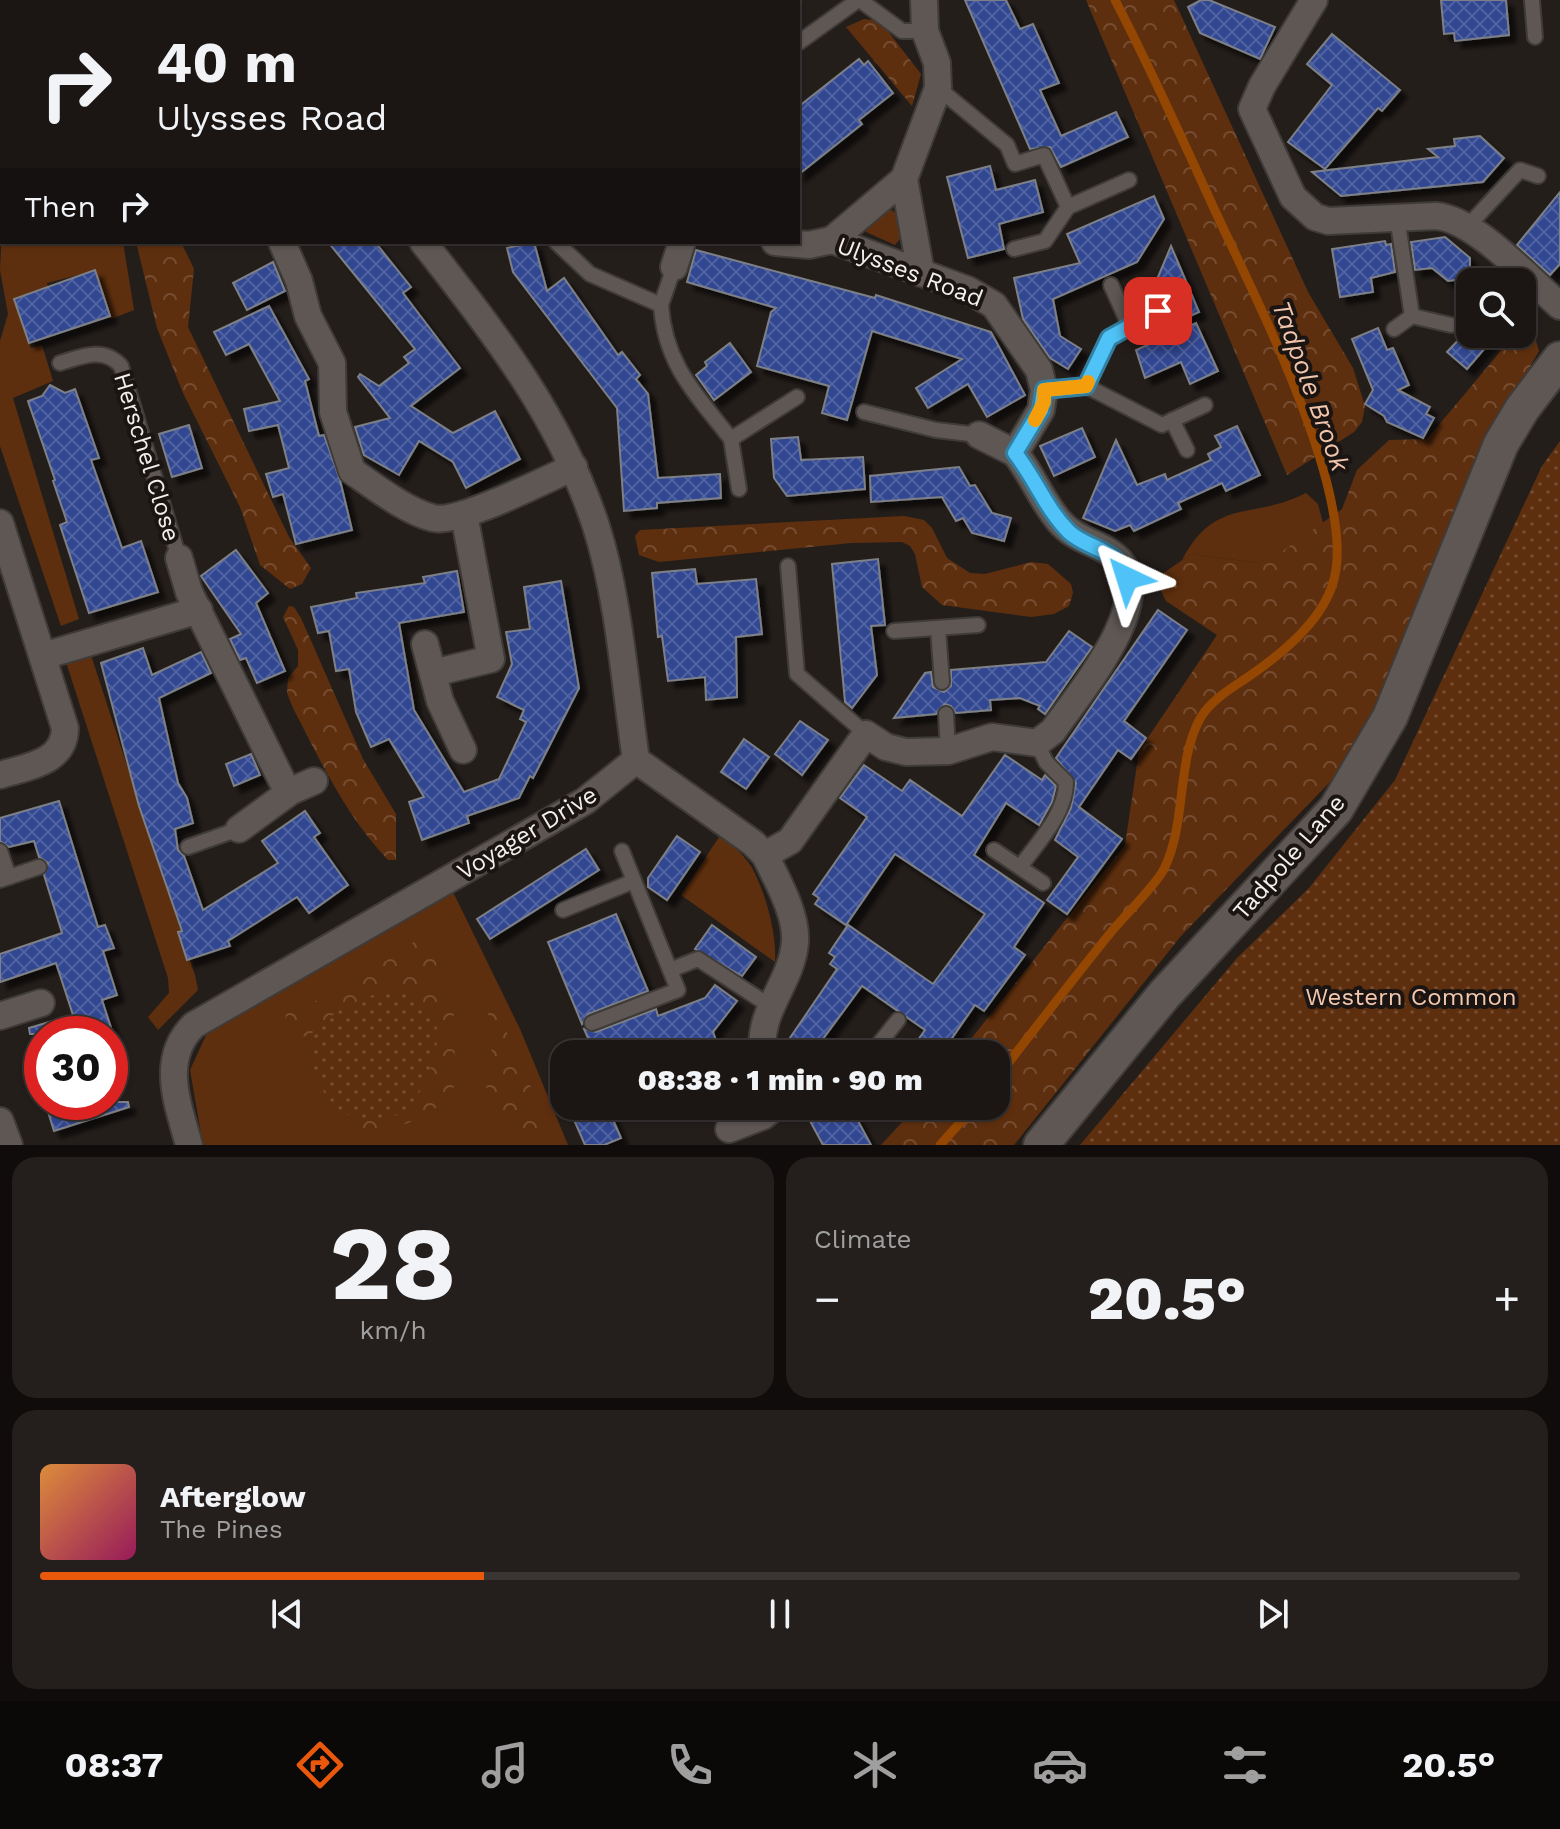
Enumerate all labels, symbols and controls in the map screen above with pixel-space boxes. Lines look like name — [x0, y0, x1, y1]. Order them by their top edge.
text: 40 m — [156, 30, 297, 96]
icon: right — [24, 32, 128, 136]
text: Ulysses Road — [156, 97, 387, 139]
icon: right — [112, 184, 156, 228]
text: Then — [24, 189, 96, 224]
street label: Ulysses Road — [833, 231, 987, 313]
map controls — [1456, 268, 1536, 348]
button: search — [1456, 268, 1536, 348]
pin — [1124, 277, 1192, 345]
icon: arrive — [1136, 289, 1180, 333]
water label: Tadpole Brook — [1266, 297, 1356, 476]
street label: Herschel Close — [108, 369, 186, 545]
position arrow — [1085, 536, 1169, 620]
street label: Voyager Drive — [452, 780, 602, 886]
street label: Tadpole Lane — [1227, 789, 1351, 925]
park label: Western Common — [1305, 983, 1517, 1011]
speed limit sign: 30 — [24, 1016, 128, 1120]
text: 08:38 · 1 min · 90 m — [637, 1062, 923, 1097]
text: 28 — [329, 1202, 457, 1324]
text: Climate — [814, 1224, 912, 1254]
text: 20.5° — [1088, 1263, 1246, 1334]
text: − — [814, 1273, 841, 1325]
text: + — [1493, 1273, 1520, 1325]
text: km/h — [360, 1315, 426, 1345]
text: Afterglow — [160, 1479, 306, 1514]
text: The Pines — [160, 1514, 283, 1544]
icon: previous — [265, 1592, 309, 1636]
icon: pause — [758, 1592, 802, 1636]
icon: next — [1251, 1592, 1295, 1636]
icon: directions — [292, 1737, 348, 1793]
icon: music — [477, 1737, 533, 1793]
icon: phone — [662, 1737, 718, 1793]
icon: climate — [847, 1737, 903, 1793]
icon: car — [1032, 1737, 1088, 1793]
icon: filters — [1217, 1737, 1273, 1793]
text: 08:37 — [64, 1744, 163, 1786]
text: 20.5° — [1402, 1744, 1495, 1786]

